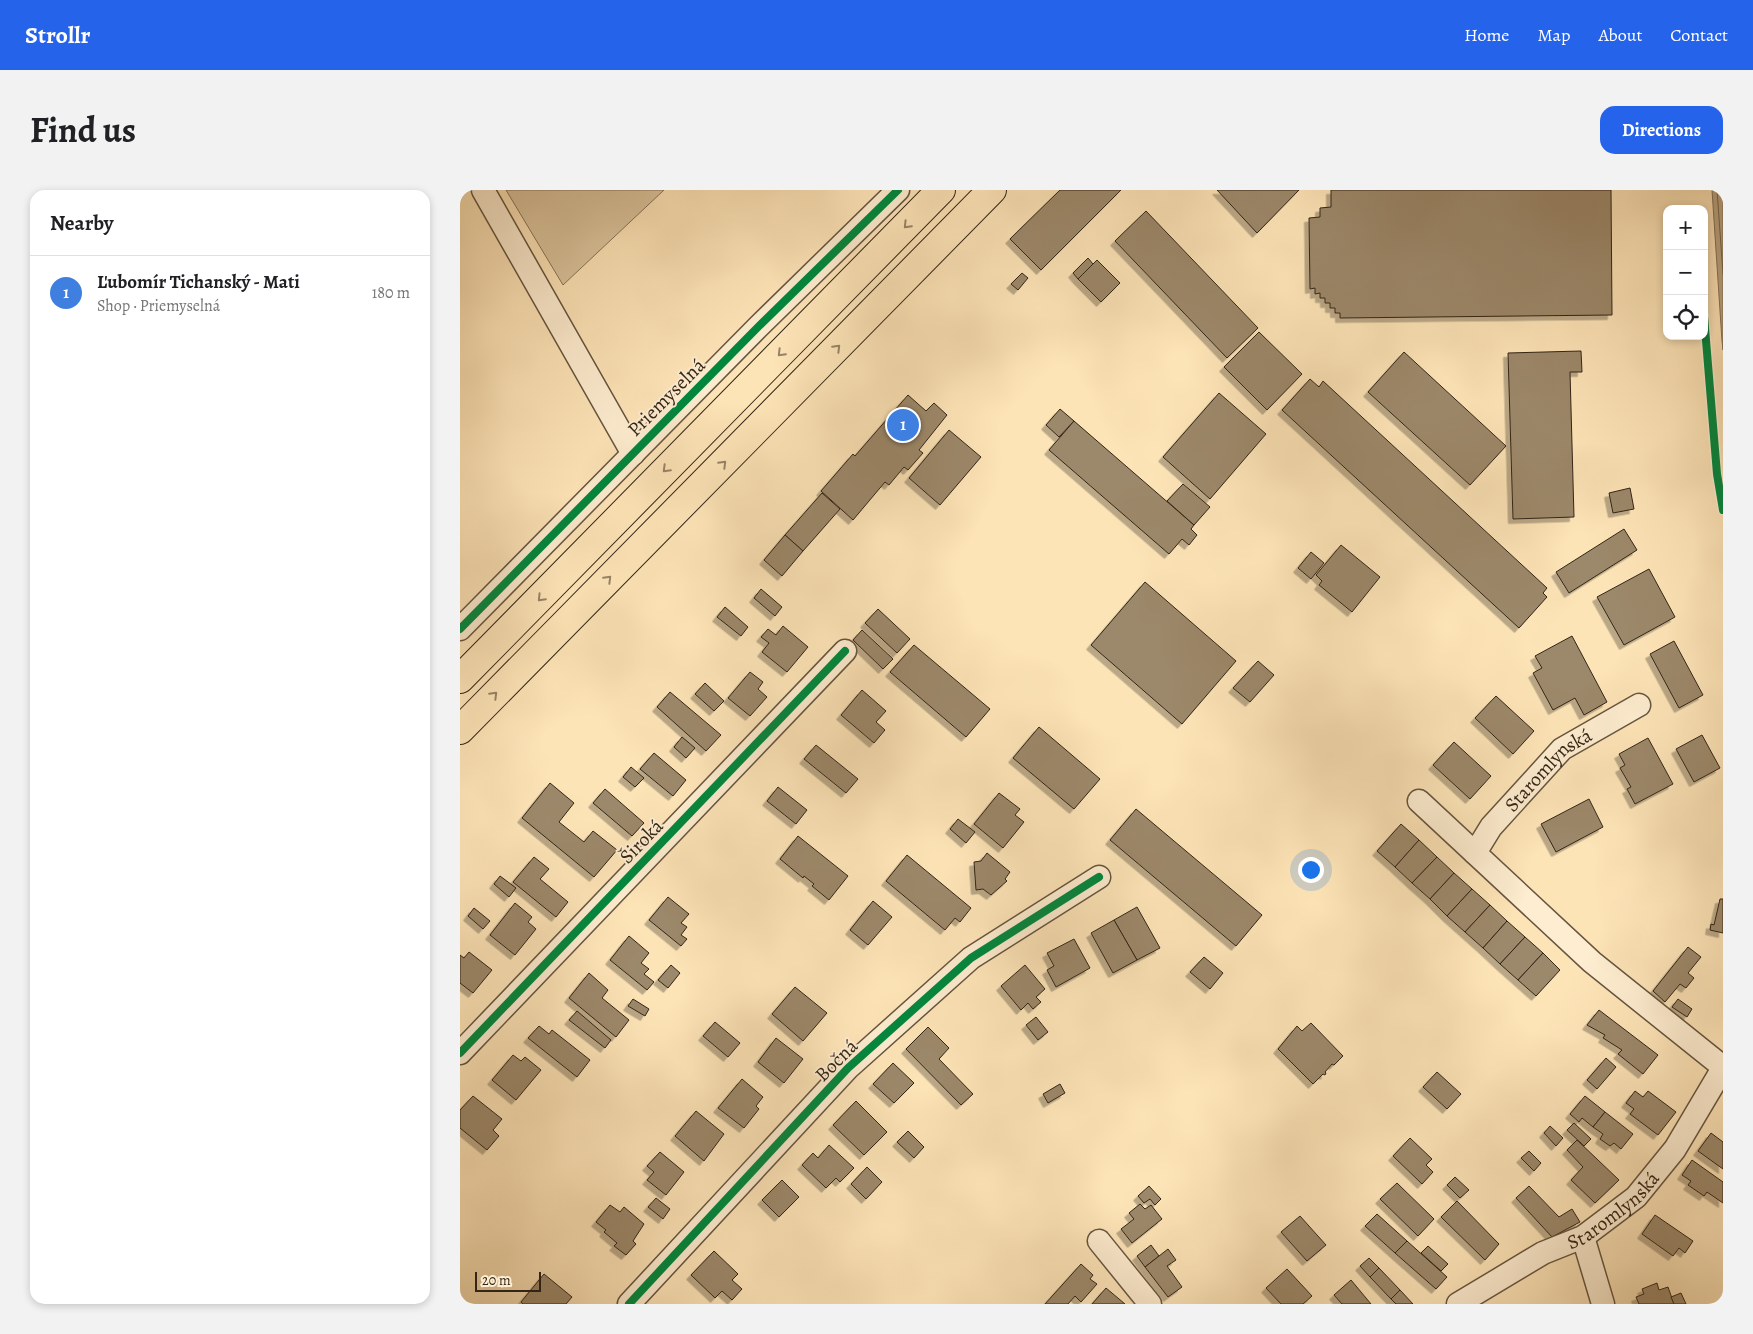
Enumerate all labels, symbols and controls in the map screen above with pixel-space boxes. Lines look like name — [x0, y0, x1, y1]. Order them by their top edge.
text: Strollr — [25, 19, 90, 51]
text: Home — [1464, 23, 1509, 47]
text: Map — [1537, 23, 1570, 47]
text: About — [1598, 23, 1642, 47]
text: Contact — [1670, 23, 1728, 47]
text: Find us — [30, 106, 136, 154]
button: Directions — [1600, 106, 1723, 154]
map controls — [1663, 205, 1708, 340]
button: + — [1663, 205, 1708, 250]
text: Nearby — [50, 209, 113, 237]
one-way arrow — [903, 219, 912, 228]
button: − — [1663, 250, 1708, 295]
text: Ľubomír Tichanský - Mati — [97, 269, 300, 295]
text: 1 — [63, 282, 69, 304]
text: 180 m — [372, 282, 410, 304]
text: Shop · Priemyselná — [97, 295, 220, 317]
button: locate — [1663, 295, 1708, 340]
one-way arrow — [831, 345, 840, 354]
one-way arrow — [777, 348, 786, 357]
street label: Priemyselná — [621, 352, 712, 442]
pin: 1 — [887, 406, 919, 444]
one-way arrow — [717, 460, 726, 469]
one-way arrow — [663, 463, 672, 472]
one-way arrow — [603, 576, 612, 585]
one-way arrow — [538, 592, 547, 601]
one-way arrow — [488, 692, 497, 701]
street label: Staromlynská — [1498, 721, 1597, 818]
street label: Široká — [613, 813, 670, 870]
your location — [1298, 857, 1324, 883]
street label: Bočná — [809, 1032, 864, 1088]
street label: Staromlynská — [1563, 1165, 1666, 1256]
scale bar — [475, 1269, 541, 1292]
text: 20 m — [482, 1271, 511, 1290]

